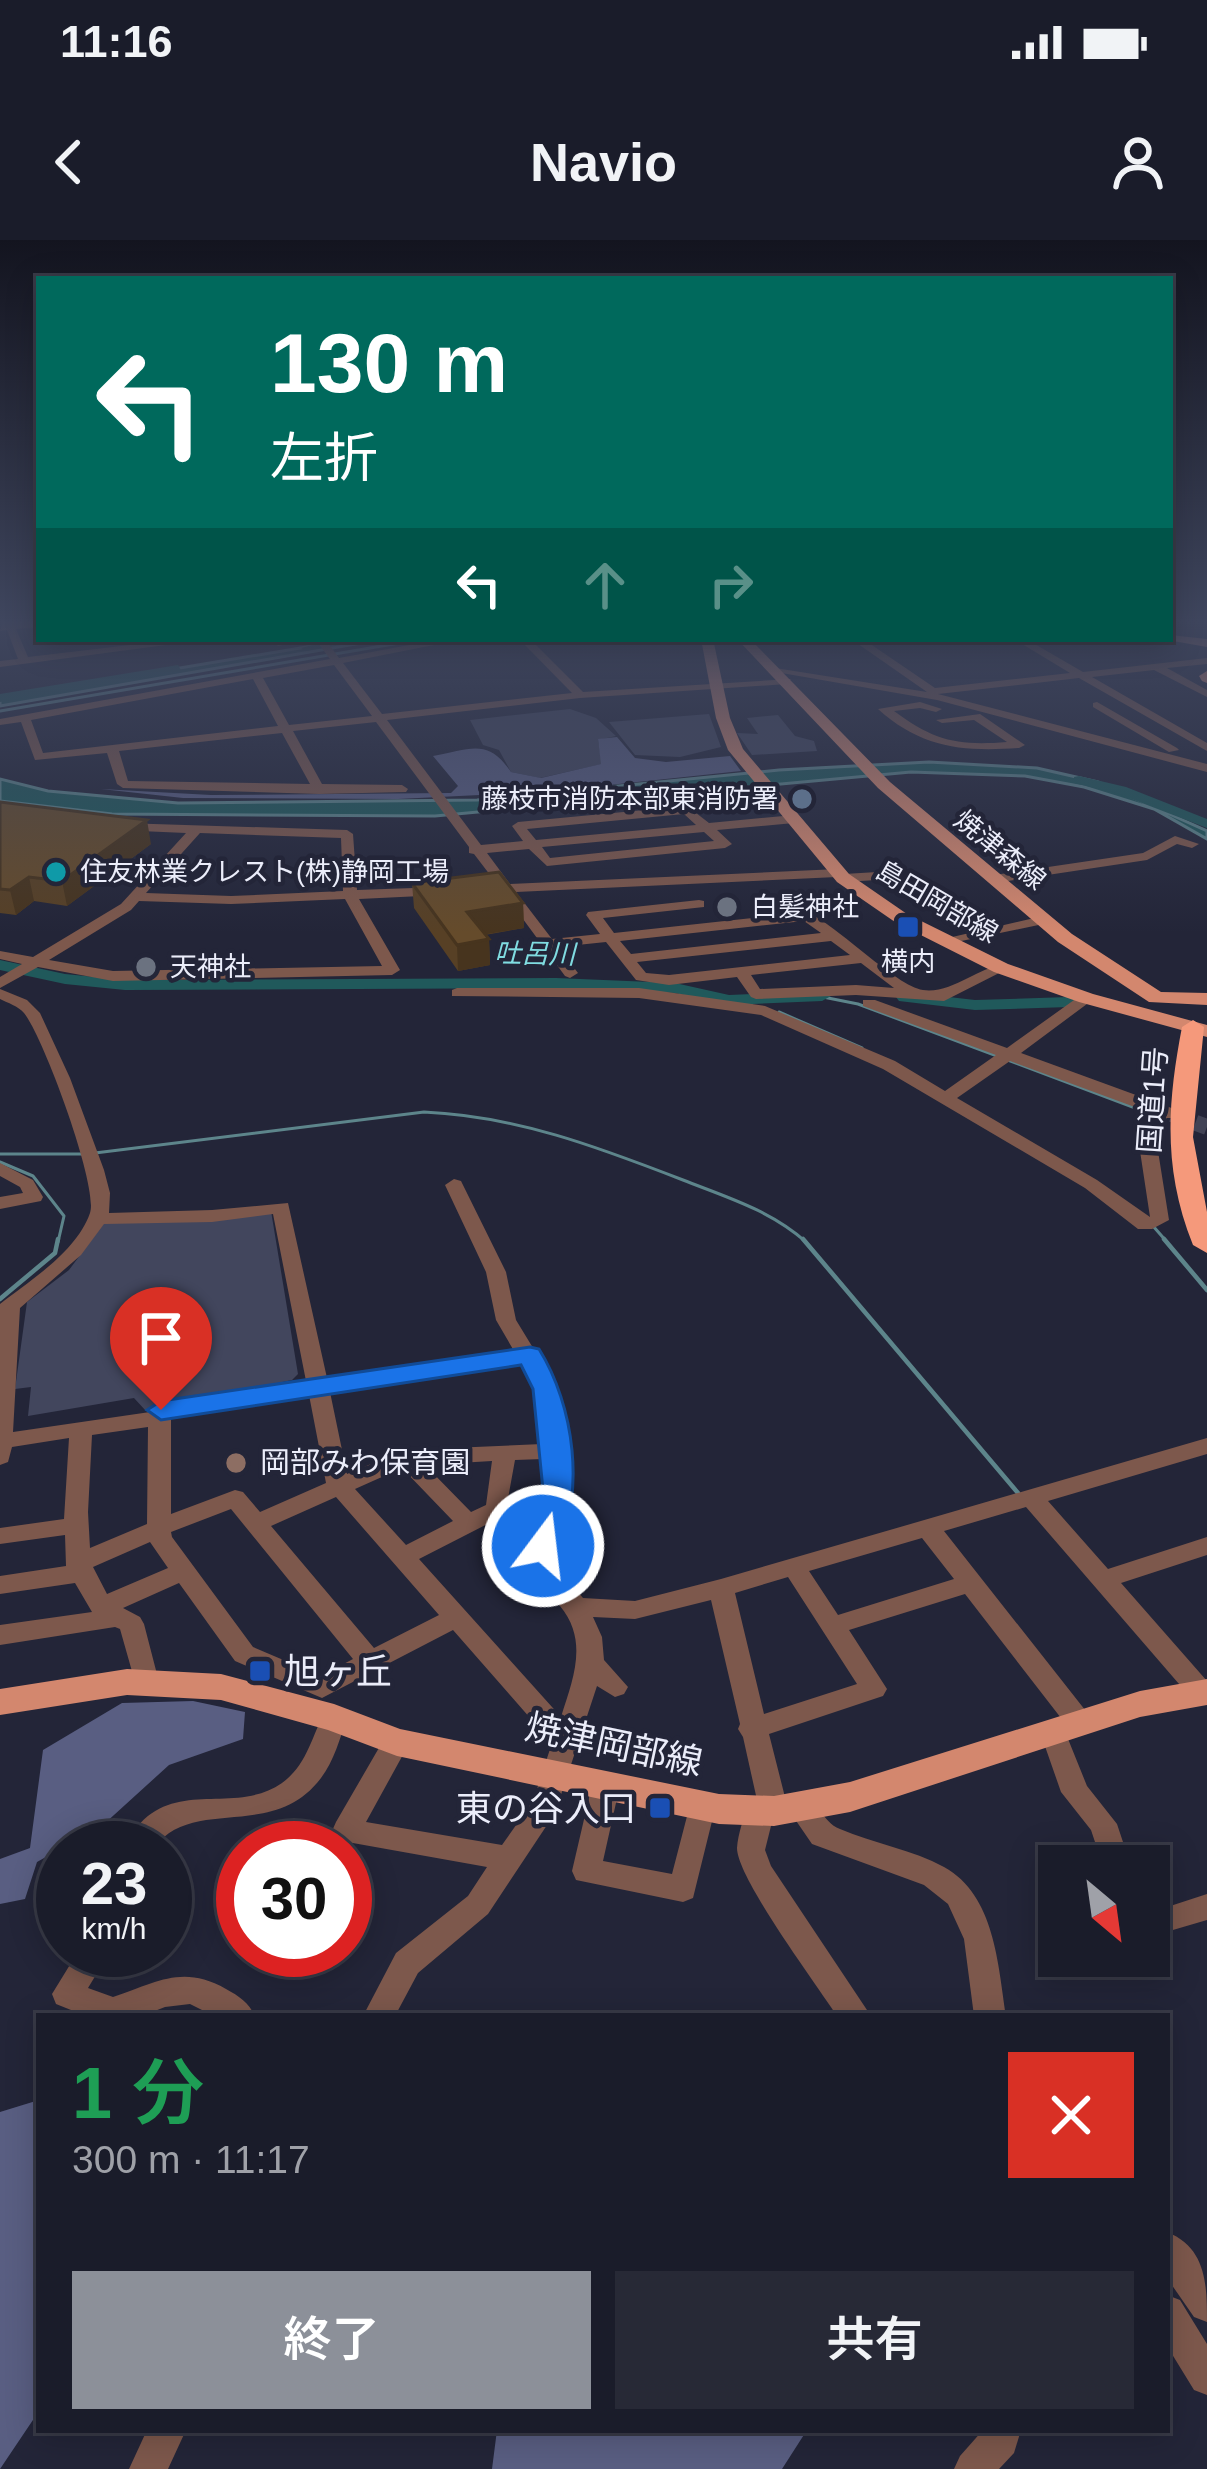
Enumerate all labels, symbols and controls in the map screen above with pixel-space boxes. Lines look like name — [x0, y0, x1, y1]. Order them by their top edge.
text: 11:16 — [60, 16, 173, 67]
icon: back — [36, 129, 102, 195]
icon: person — [1105, 129, 1171, 195]
text: Navio — [530, 132, 677, 192]
text: 130 m — [270, 316, 508, 410]
icon: left — [72, 324, 228, 480]
text: 左折 — [270, 428, 378, 488]
icon: left — [446, 552, 512, 618]
icon: ahead — [572, 552, 638, 618]
icon: right — [698, 552, 764, 618]
place label: 藤枝市消防本部東消防署 — [481, 784, 778, 814]
marker: 藤枝市消防本部東消防署 — [789, 786, 815, 812]
street label: 焼津森線 — [949, 804, 1051, 896]
street label: 島田岡部線 — [871, 855, 1003, 949]
place label: 住友林業クレスト(株)静岡工場 — [80, 857, 449, 887]
marker: 住友林業クレスト(株)静岡工場 — [43, 859, 69, 885]
place label: 白髪神社 — [751, 892, 859, 922]
marker: 白髪神社 — [714, 894, 740, 920]
marker: 横内 — [895, 914, 921, 940]
water label: 吐呂川 — [494, 938, 579, 970]
place label: 横内 — [881, 947, 935, 977]
place label: 天神社 — [170, 952, 251, 982]
marker: 天神社 — [133, 954, 159, 980]
street label: 国道1号 — [1132, 1046, 1173, 1154]
pin — [110, 1287, 212, 1410]
icon: arrive — [128, 1305, 194, 1371]
place label: 岡部みわ保育園 — [260, 1446, 470, 1479]
marker: 岡部みわ保育園 — [223, 1450, 249, 1476]
position arrow — [480, 1483, 606, 1609]
place label: 旭ヶ丘 — [284, 1651, 392, 1692]
marker: 旭ヶ丘 — [247, 1658, 273, 1684]
street label: 焼津岡部線 — [522, 1706, 706, 1783]
place label: 東の谷入口 — [456, 1788, 636, 1829]
marker: 東の谷入口 — [647, 1795, 673, 1821]
speed limit sign: 30 — [216, 1821, 372, 1977]
north arrow — [1038, 1845, 1170, 1977]
map controls — [1038, 1845, 1170, 1977]
text: 23 — [81, 1850, 147, 1917]
text: km/h — [81, 1912, 147, 1945]
button: close — [1008, 2052, 1134, 2178]
text: 1 分 — [72, 2053, 204, 2133]
text: 300 m · 11:17 — [72, 2138, 310, 2181]
button: 終了 — [72, 2271, 591, 2409]
button: 共有 — [615, 2271, 1134, 2409]

